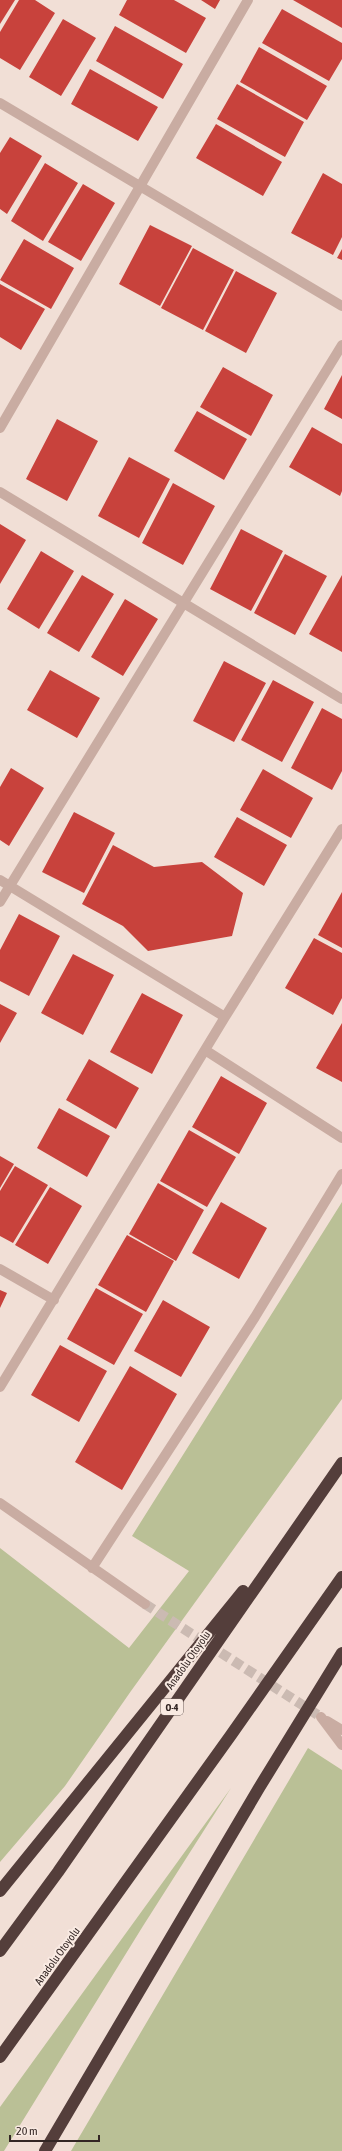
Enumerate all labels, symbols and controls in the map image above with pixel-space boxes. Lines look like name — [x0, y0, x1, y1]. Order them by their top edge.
street label: Anadolu Otoyolu — [163, 1629, 213, 1691]
road number: O-4 — [161, 1699, 183, 1715]
street label: Anadolu Otoyolu — [32, 1925, 82, 1987]
scale bar — [10, 2117, 99, 2143]
text: 20 m — [16, 2124, 38, 2138]

